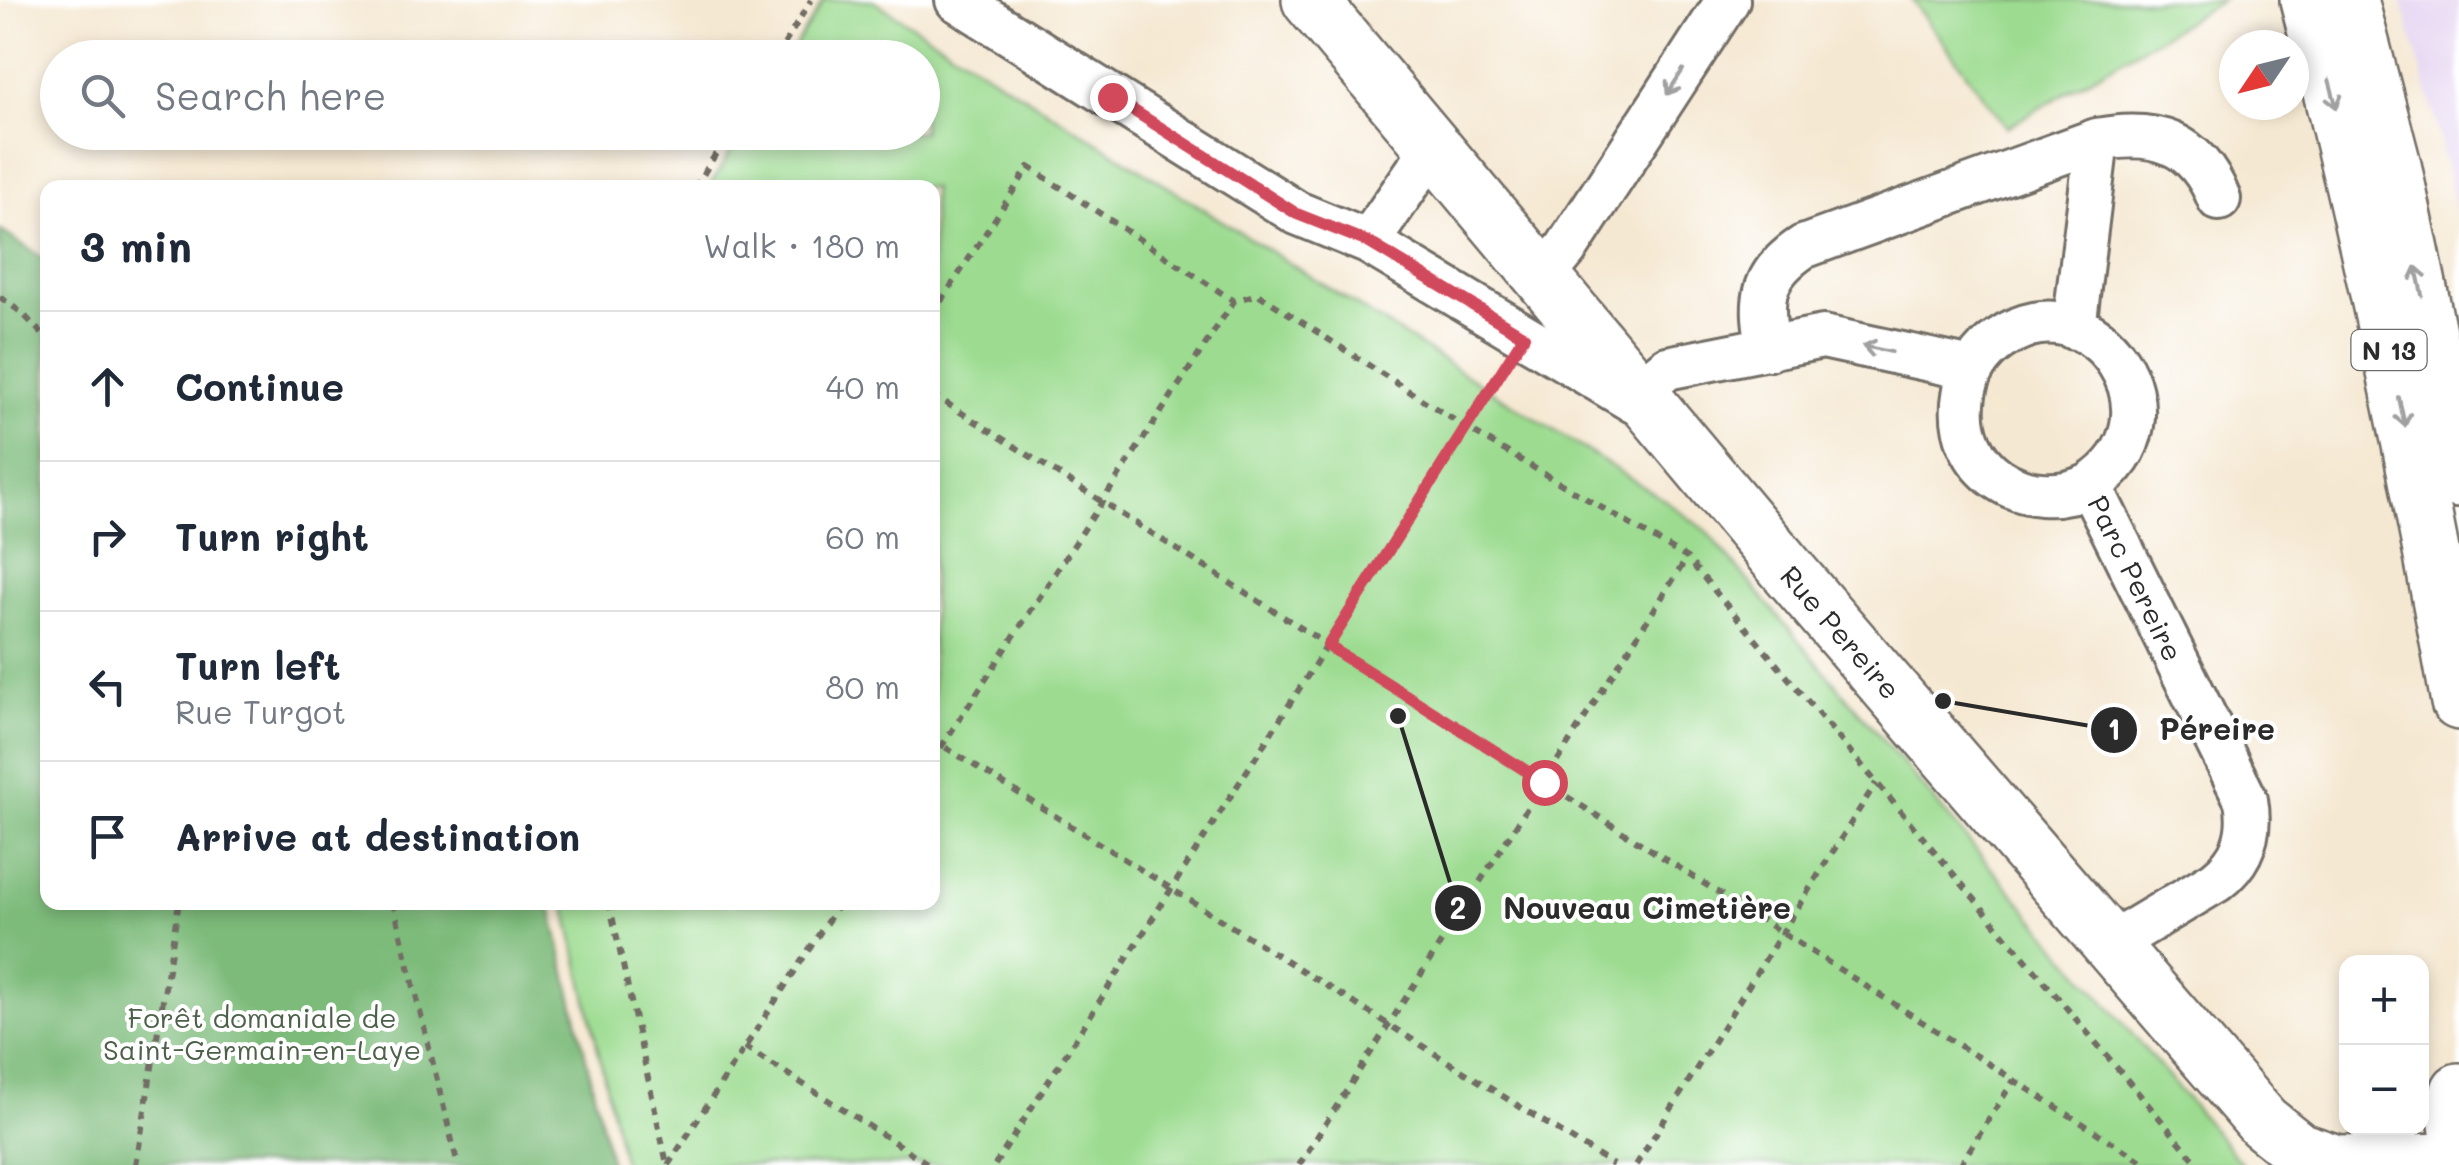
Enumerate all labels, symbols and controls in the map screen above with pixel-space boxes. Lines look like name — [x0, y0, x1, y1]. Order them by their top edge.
north arrow — [2219, 30, 2309, 120]
search box — [40, 40, 940, 150]
one-way arrow — [1664, 67, 1685, 95]
icon: search — [75, 68, 130, 123]
text: Search here — [155, 70, 386, 120]
route end — [1090, 75, 1136, 121]
one-way arrow — [2324, 78, 2343, 109]
text: 3 min — [80, 218, 192, 273]
text: Walk · 180 m — [703, 224, 900, 266]
one-way arrow — [2408, 266, 2427, 298]
road number: N 13 — [2352, 330, 2426, 370]
one-way arrow — [1862, 339, 1894, 357]
icon: ahead — [80, 359, 135, 414]
text: Continue — [175, 361, 344, 411]
text: 40 m — [826, 365, 900, 407]
one-way arrow — [2394, 395, 2413, 427]
street label: Parc Pereire — [2080, 489, 2192, 667]
icon: right — [80, 509, 135, 564]
text: Turn right — [175, 511, 369, 561]
text: 60 m — [825, 515, 900, 557]
street label: Rue Pereire — [1773, 558, 1909, 706]
text: Turn left — [175, 640, 341, 690]
icon: left — [80, 659, 135, 714]
text: 80 m — [825, 665, 900, 707]
text: Rue Turgot — [175, 690, 346, 732]
callout: Péreire — [2089, 700, 2295, 760]
text: 1 — [2107, 708, 2121, 748]
text: Péreire — [2159, 708, 2275, 748]
route start — [1522, 760, 1568, 806]
icon: arrive — [80, 809, 135, 864]
text: Arrive at destination — [175, 811, 580, 861]
callout: Nouveau Cimetière — [1433, 878, 1810, 938]
text: 2 — [1450, 887, 1466, 927]
text: Nouveau Cimetière — [1503, 887, 1791, 927]
map controls — [2339, 955, 2429, 1135]
button: + — [2339, 955, 2429, 1045]
park label: Forêt domaniale de Saint-Germain-en-Laye — [103, 999, 421, 1067]
button: − — [2339, 1045, 2429, 1135]

